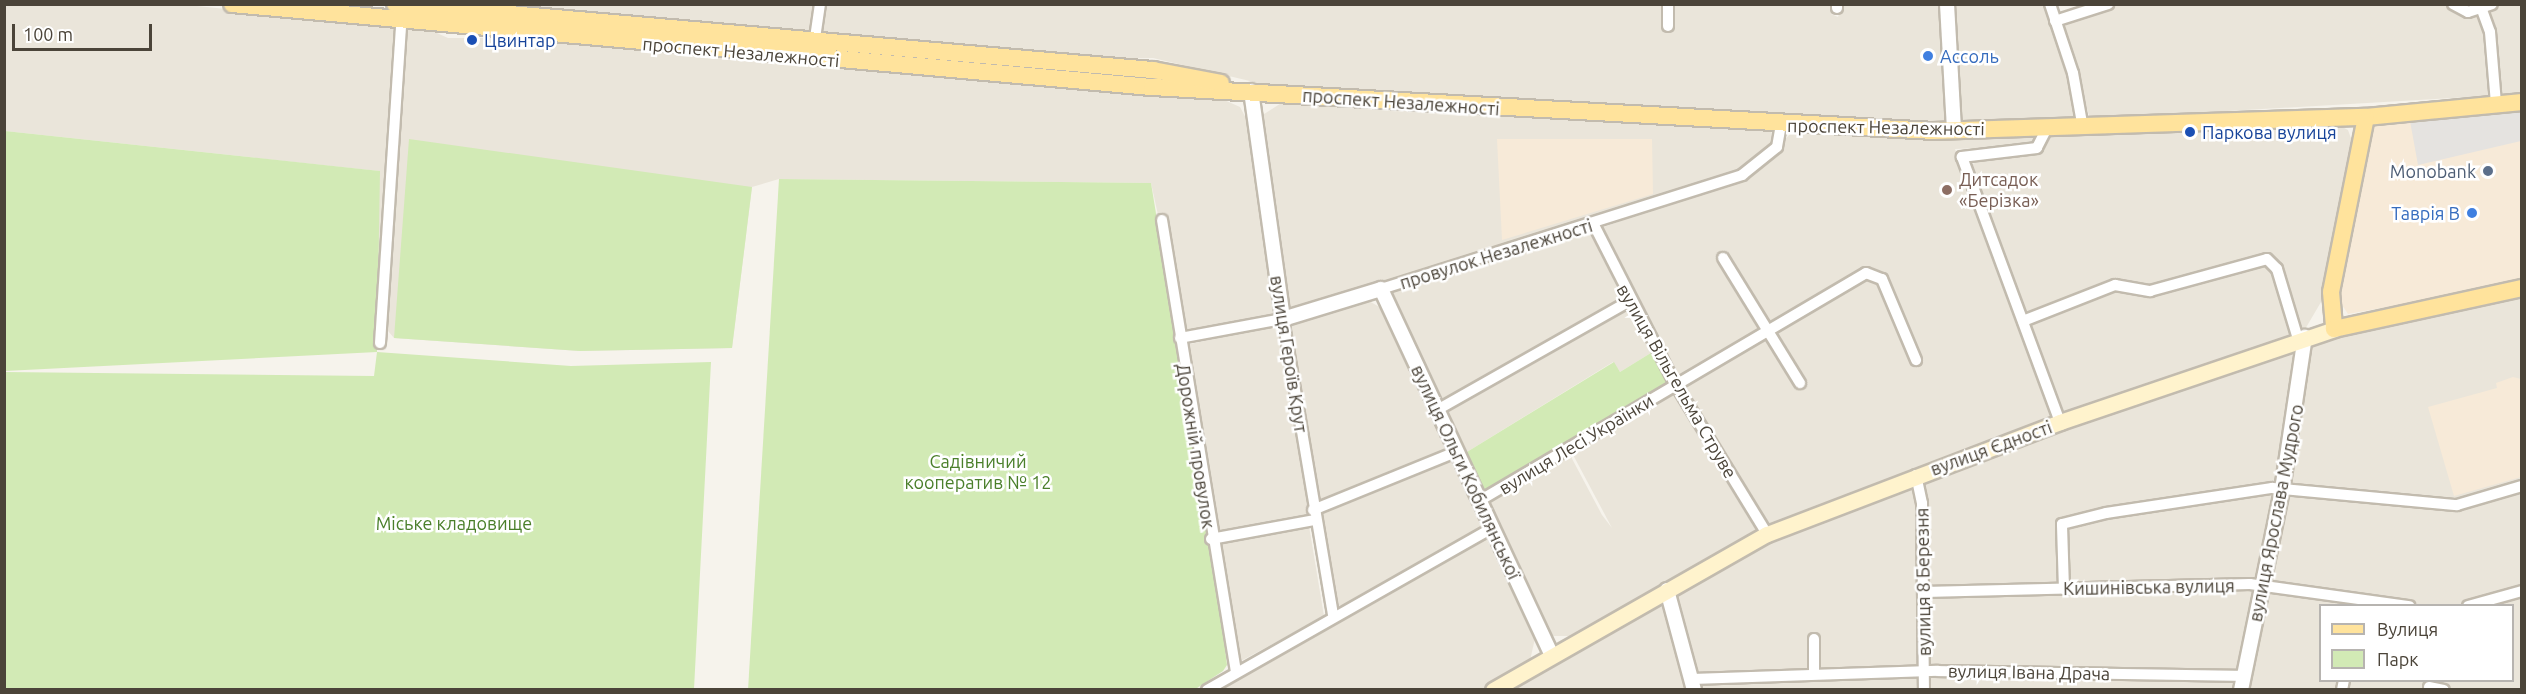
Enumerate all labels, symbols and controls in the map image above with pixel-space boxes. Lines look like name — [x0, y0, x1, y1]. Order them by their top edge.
scale bar — [15, 12, 154, 50]
text: 100 m — [23, 24, 73, 44]
place label: Цвинтар — [484, 29, 556, 51]
marker: Цвинтар — [465, 33, 479, 47]
street label: проспект Незалежності — [642, 33, 840, 71]
place label: Ассоль — [1940, 45, 1999, 67]
marker: Ассоль — [1921, 49, 1935, 63]
street label: проспект Незалежності — [1302, 84, 1500, 120]
street label: проспект Незалежності — [1787, 114, 1985, 140]
place label: Паркова вулиця — [2202, 121, 2337, 143]
marker: Паркова вулиця — [2183, 125, 2197, 139]
place label: Monobank — [2390, 160, 2476, 182]
marker: Monobank — [2481, 164, 2495, 178]
place label: Дитсадок «Берізка» — [1959, 169, 2039, 212]
marker: Дитсадок «Берізка» — [1940, 183, 1954, 197]
place label: Таврія В — [2391, 202, 2460, 224]
marker: Таврія В — [2465, 206, 2479, 220]
street label: провулок Незалежності — [1397, 214, 1595, 294]
street label: вулиця Героїв Крут — [1266, 274, 1312, 434]
street label: вулиця Вільгельма Струве — [1612, 280, 1742, 482]
street label: вулиця Ольги Кобилянської — [1407, 361, 1525, 583]
street label: Дорожній провулок — [1172, 362, 1220, 530]
street label: вулиця Лесі Українки — [1495, 389, 1657, 499]
street label: вулиця Ярослава Мудрого — [2244, 402, 2308, 624]
street label: вулиця Єдності — [1927, 416, 2055, 480]
park label: Садівничий кооператив № 12 — [905, 451, 1051, 494]
street label: вулиця 8 Березня — [1911, 508, 1935, 656]
park label: Міське кладовище — [376, 512, 532, 534]
street label: Кишинівська вулиця — [2063, 575, 2235, 599]
legend — [2319, 604, 2514, 682]
text: Вулиця — [2377, 619, 2438, 639]
text: Парк — [2377, 649, 2418, 669]
street label: вулиця Івана Драча — [1948, 660, 2110, 684]

